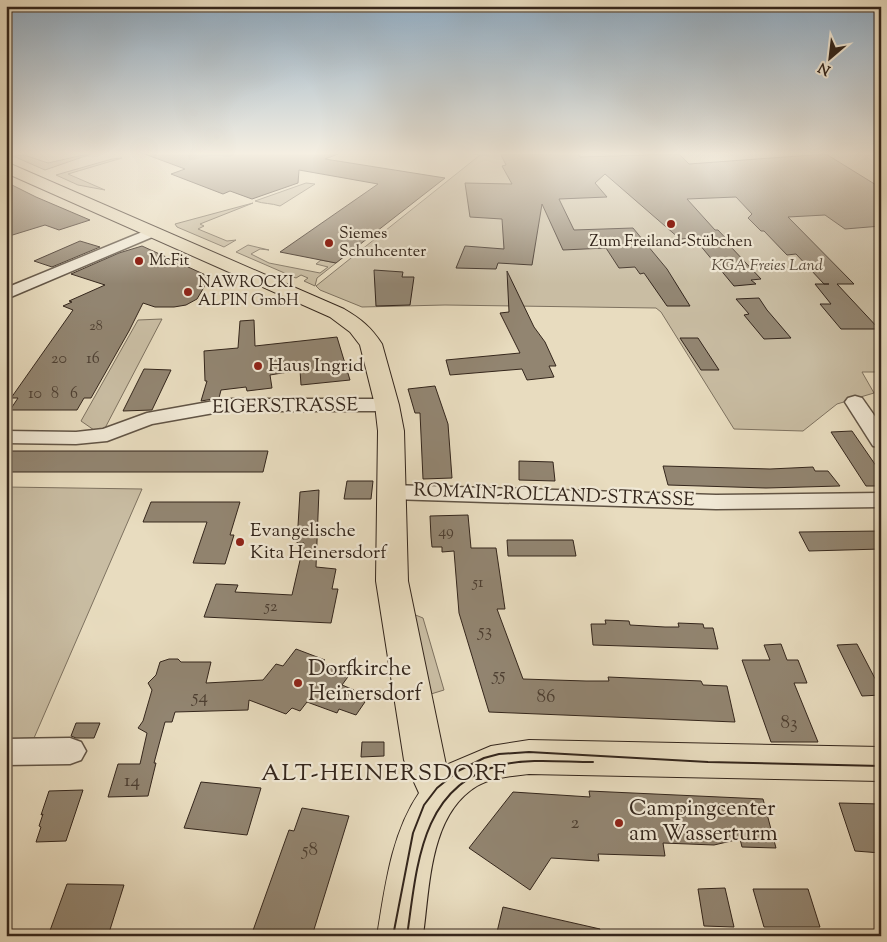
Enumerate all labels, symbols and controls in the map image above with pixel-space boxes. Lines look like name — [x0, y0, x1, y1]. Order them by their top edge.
north arrow — [804, 32, 854, 82]
text: N — [815, 56, 834, 79]
marker: Zum Freiland-Stübchen — [665, 218, 677, 230]
place label: Siemes Schuhcenter — [339, 223, 426, 264]
place label: Zum Freiland-Stübchen — [589, 231, 753, 254]
marker: Siemes Schuhcenter — [323, 237, 335, 249]
place label: McFit — [149, 250, 190, 273]
marker: McFit — [133, 255, 145, 267]
park label: KGA Freies Land — [711, 255, 823, 278]
place label: NAWROCKI ALPIN GmbH — [198, 272, 299, 313]
marker: NAWROCKI ALPIN GmbH — [182, 286, 194, 298]
house number: 28 — [89, 317, 103, 337]
house number: 20 — [51, 348, 67, 371]
house number: 16 — [86, 348, 100, 371]
place label: Haus Ingrid — [268, 353, 364, 380]
marker: Haus Ingrid — [252, 360, 264, 372]
house number: 10 — [28, 383, 42, 406]
house number: 8 — [51, 383, 59, 406]
house number: 6 — [70, 383, 78, 406]
street label: EIGERSTRASSE — [212, 392, 359, 422]
street label: ROMAIN-ROLLAND-STRASSE — [413, 478, 696, 514]
place label: Evangelische Kita Heinersdorf — [250, 518, 388, 567]
house number: 49 — [438, 521, 454, 544]
marker: Evangelische Kita Heinersdorf — [234, 536, 246, 548]
house number: 51 — [472, 572, 484, 595]
house number: 52 — [264, 596, 278, 619]
house number: 53 — [477, 618, 492, 645]
place label: Dorfkirche Heinersdorf — [308, 654, 423, 711]
house number: 55 — [491, 662, 506, 689]
marker: Dorfkirche Heinersdorf — [292, 677, 304, 689]
house number: 54 — [191, 684, 208, 711]
house number: 86 — [537, 684, 555, 711]
house number: 83 — [780, 710, 798, 737]
district label: ALT-HEINERSDORF — [261, 757, 507, 791]
house number: 14 — [124, 768, 140, 795]
place label: Campingcenter am Wasserturm — [629, 794, 778, 851]
house number: 2 — [571, 810, 580, 837]
marker: Campingcenter am Wasserturm — [613, 817, 625, 829]
house number: 58 — [301, 837, 318, 864]

